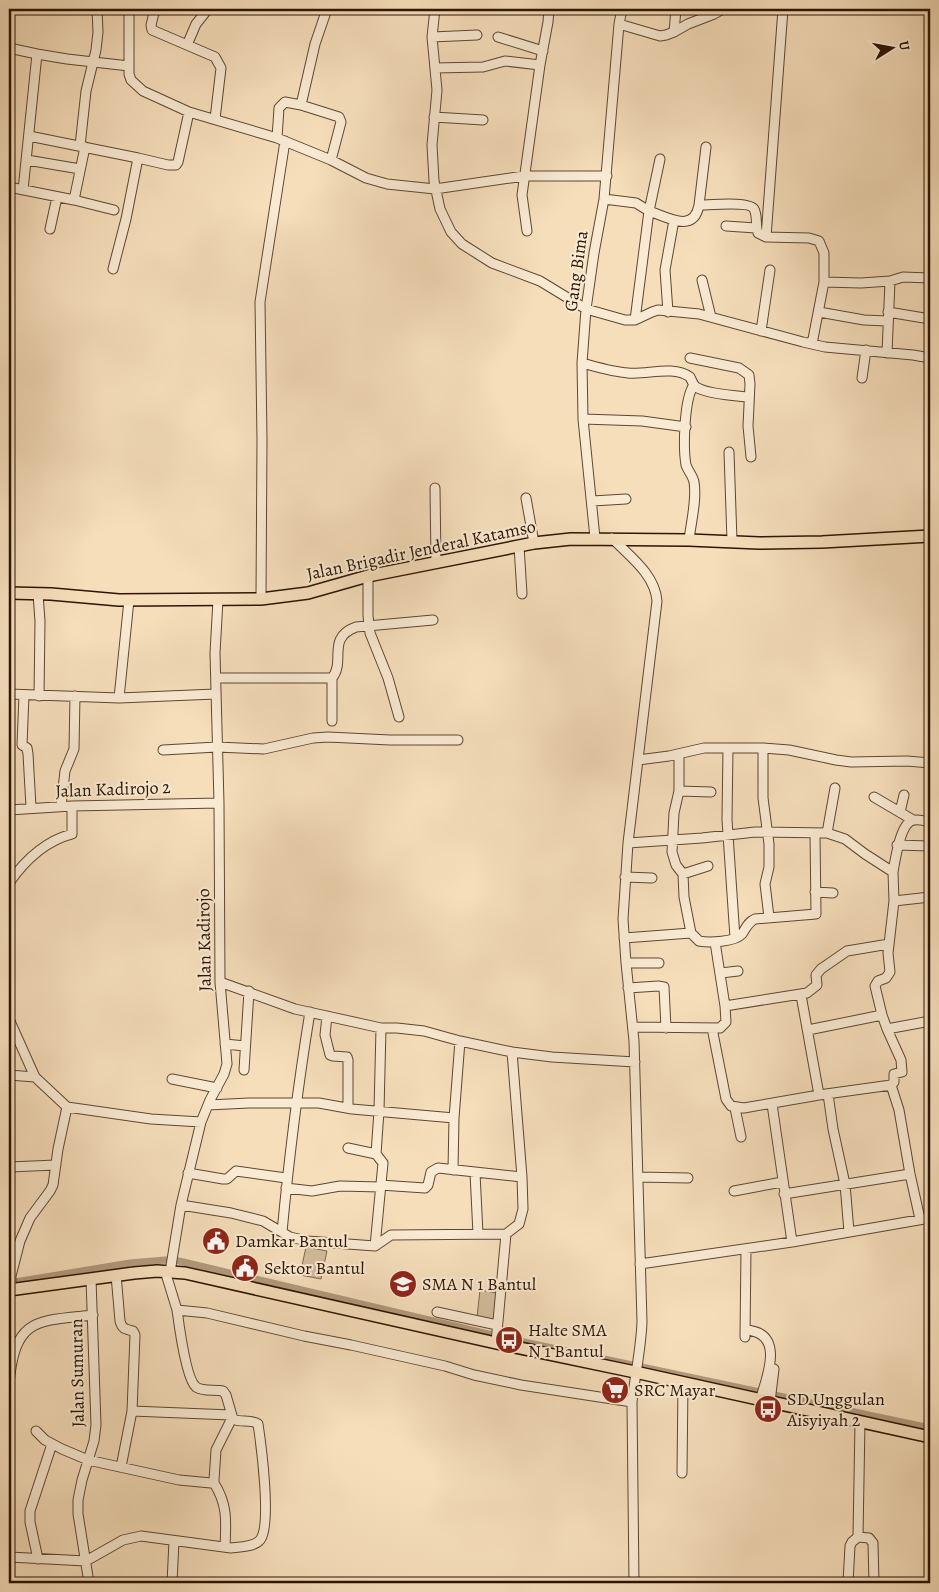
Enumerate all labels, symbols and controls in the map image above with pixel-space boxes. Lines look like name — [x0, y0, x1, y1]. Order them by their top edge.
north arrow — [866, 22, 916, 72]
text: U — [894, 39, 914, 52]
street label: Gang Bima — [558, 228, 594, 313]
street label: Jalan Brigadir Jenderal Katamso — [304, 514, 538, 586]
street label: Jalan Kadirojo 2 — [55, 775, 172, 803]
street label: Jalan Kadirojo — [191, 888, 217, 992]
public building icon: Damkar Bantul — [201, 1226, 231, 1256]
place label: Damkar Bantul — [235, 1229, 348, 1253]
public building icon: Sektor Bantul — [230, 1253, 260, 1283]
place label: Sektor Bantul — [264, 1256, 365, 1280]
school or university icon: SMA N 1 Bantul — [388, 1269, 418, 1299]
place label: SMA N 1 Bantul — [422, 1272, 537, 1296]
street label: Jalan Sumuran — [64, 1318, 90, 1428]
place label: Halte SMA N 1 Bantul — [528, 1318, 607, 1363]
bus stop icon: Halte SMA N 1 Bantul — [494, 1325, 524, 1355]
supermarket icon: SRC Mayar — [600, 1375, 630, 1405]
place label: SRC Mayar — [634, 1378, 715, 1402]
place label: SD Unggulan Aisyiyah 2 — [786, 1387, 885, 1432]
bus stop icon: SD Unggulan Aisyiyah 2 — [753, 1394, 783, 1424]

